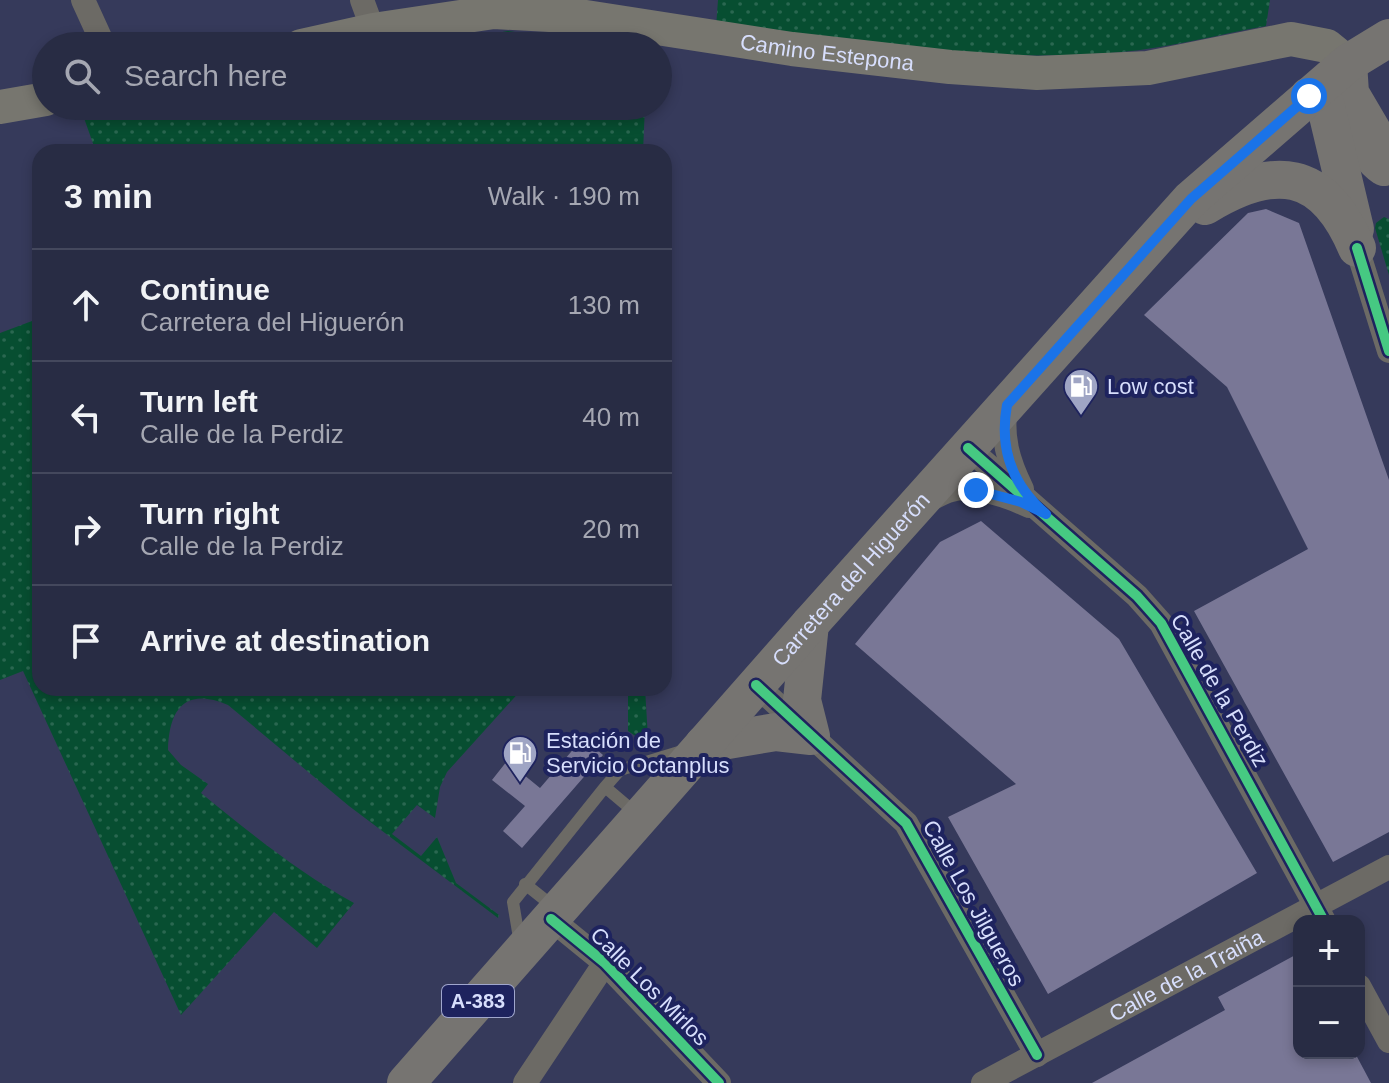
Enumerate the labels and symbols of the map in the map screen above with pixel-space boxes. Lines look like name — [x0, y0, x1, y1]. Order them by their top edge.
street label: Camino Estepona — [738, 29, 916, 76]
route start — [1291, 78, 1327, 114]
fuel station icon: Low cost — [1062, 367, 1100, 417]
place label: Low cost — [1107, 374, 1194, 399]
route end — [958, 472, 994, 508]
street label: Carretera del Higuerón — [767, 488, 935, 671]
street label: Calle de la Perdiz — [1166, 609, 1274, 771]
place label: Estación de Servicio Octanplus — [546, 728, 729, 778]
fuel station icon: Estación de Servicio Octanplus — [501, 734, 539, 784]
street label: Calle Los Jilgueros — [918, 816, 1030, 991]
street label: Calle Los Mirlos — [585, 922, 714, 1051]
street label: Calle de la Traiña — [1105, 924, 1268, 1027]
road number: A-383 — [442, 985, 514, 1017]

